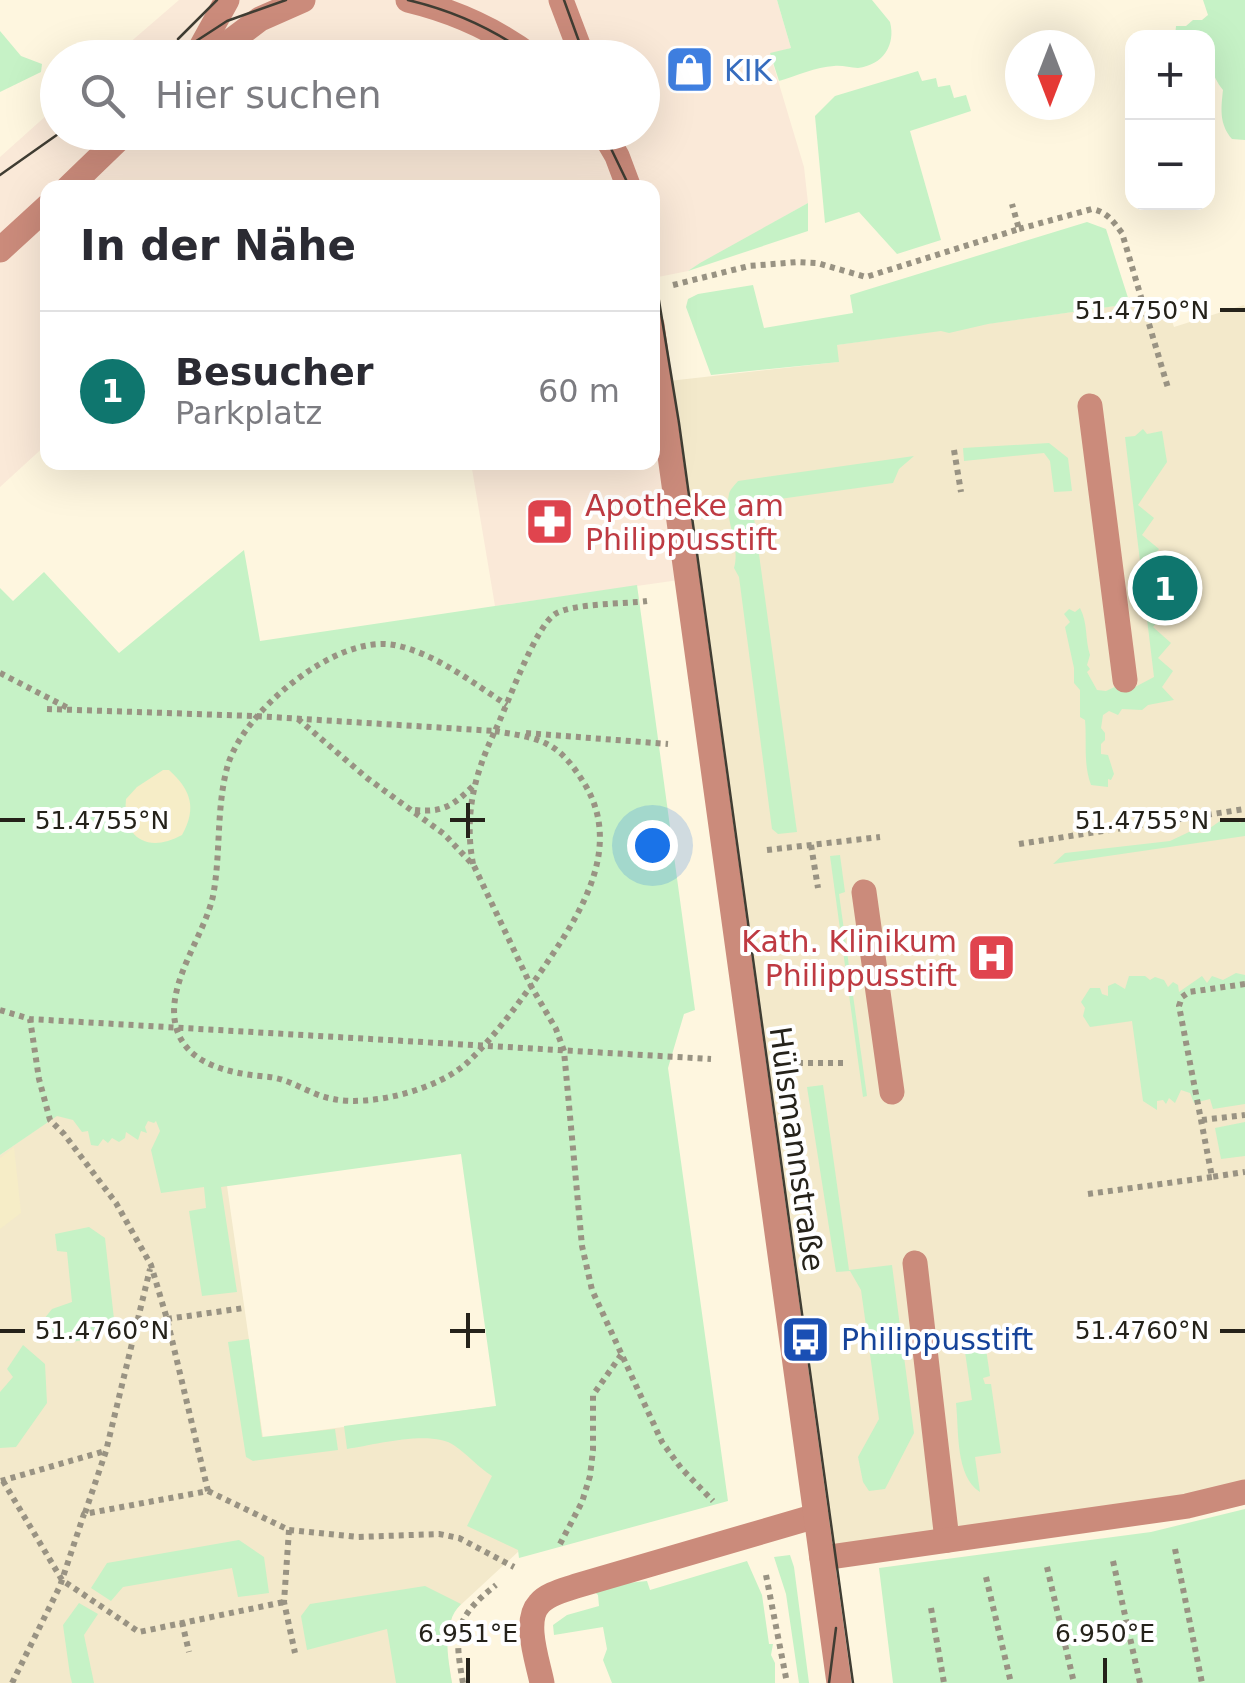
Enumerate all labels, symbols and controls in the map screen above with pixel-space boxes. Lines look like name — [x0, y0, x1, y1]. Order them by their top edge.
north arrow — [1005, 30, 1095, 120]
map controls — [1125, 30, 1215, 210]
button: + — [1125, 30, 1215, 120]
search box — [40, 40, 660, 150]
shop icon: KIK — [663, 44, 715, 96]
place label: KIK — [724, 53, 774, 88]
icon: search — [75, 68, 130, 123]
text: Hier suchen — [155, 73, 382, 117]
button: − — [1125, 120, 1215, 210]
text: In der Nähe — [80, 221, 356, 270]
text: 51.4750°N — [1075, 296, 1209, 325]
text: Besucher — [175, 350, 374, 394]
text: 1 — [101, 372, 124, 410]
text: 60 m — [538, 372, 620, 410]
text: Parkplatz — [175, 394, 322, 432]
place label: Apotheke am Philippusstift — [585, 488, 784, 557]
pharmacy icon: Apotheke am Philippusstift — [524, 496, 576, 548]
pin: 1 — [1132, 550, 1198, 626]
text: 51.4755°N — [35, 806, 169, 835]
text: 51.4755°N — [1075, 806, 1209, 835]
your location — [627, 820, 678, 871]
place label: Kath. Klinikum Philippusstift — [741, 924, 957, 993]
hospital icon: Kath. Klinikum Philippusstift — [966, 932, 1018, 984]
street label: Hülsmannstraße — [763, 1024, 831, 1274]
bus stop icon: Philippusstift — [780, 1313, 832, 1365]
text: 51.4760°N — [35, 1316, 169, 1345]
text: 51.4760°N — [1075, 1316, 1209, 1345]
place label: Philippusstift — [841, 1322, 1034, 1357]
text: 6.951°E — [418, 1619, 518, 1648]
text: 6.950°E — [1055, 1619, 1155, 1648]

